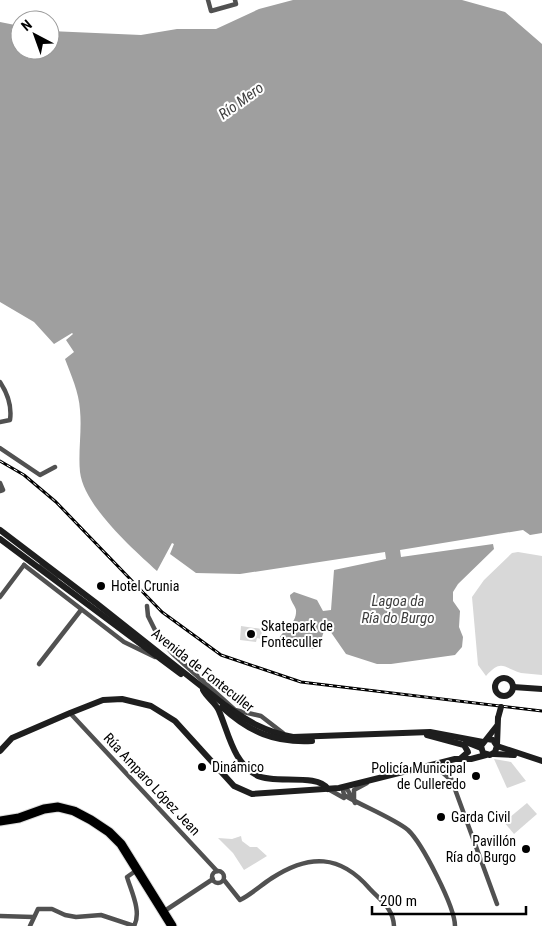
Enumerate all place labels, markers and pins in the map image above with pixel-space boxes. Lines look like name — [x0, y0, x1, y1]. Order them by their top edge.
place label: Hotel Crunia — [111, 578, 180, 594]
marker: Hotel Crunia — [95, 580, 107, 592]
place label: Skatepark de Fonteculler — [261, 618, 333, 650]
marker: Skatepark de Fonteculler — [245, 628, 257, 640]
place label: Dinámico — [212, 759, 264, 775]
place label: Policía Municipal de Culleredo — [371, 760, 466, 792]
marker: Dinámico — [196, 761, 208, 773]
marker: Policía Municipal de Culleredo — [470, 770, 482, 782]
place label: Garda Civil — [451, 809, 511, 825]
marker: Garda Civil — [435, 811, 447, 823]
place label: Pavillón Ría do Burgo — [446, 833, 516, 865]
marker: Pavillón Ría do Burgo — [520, 843, 532, 855]

